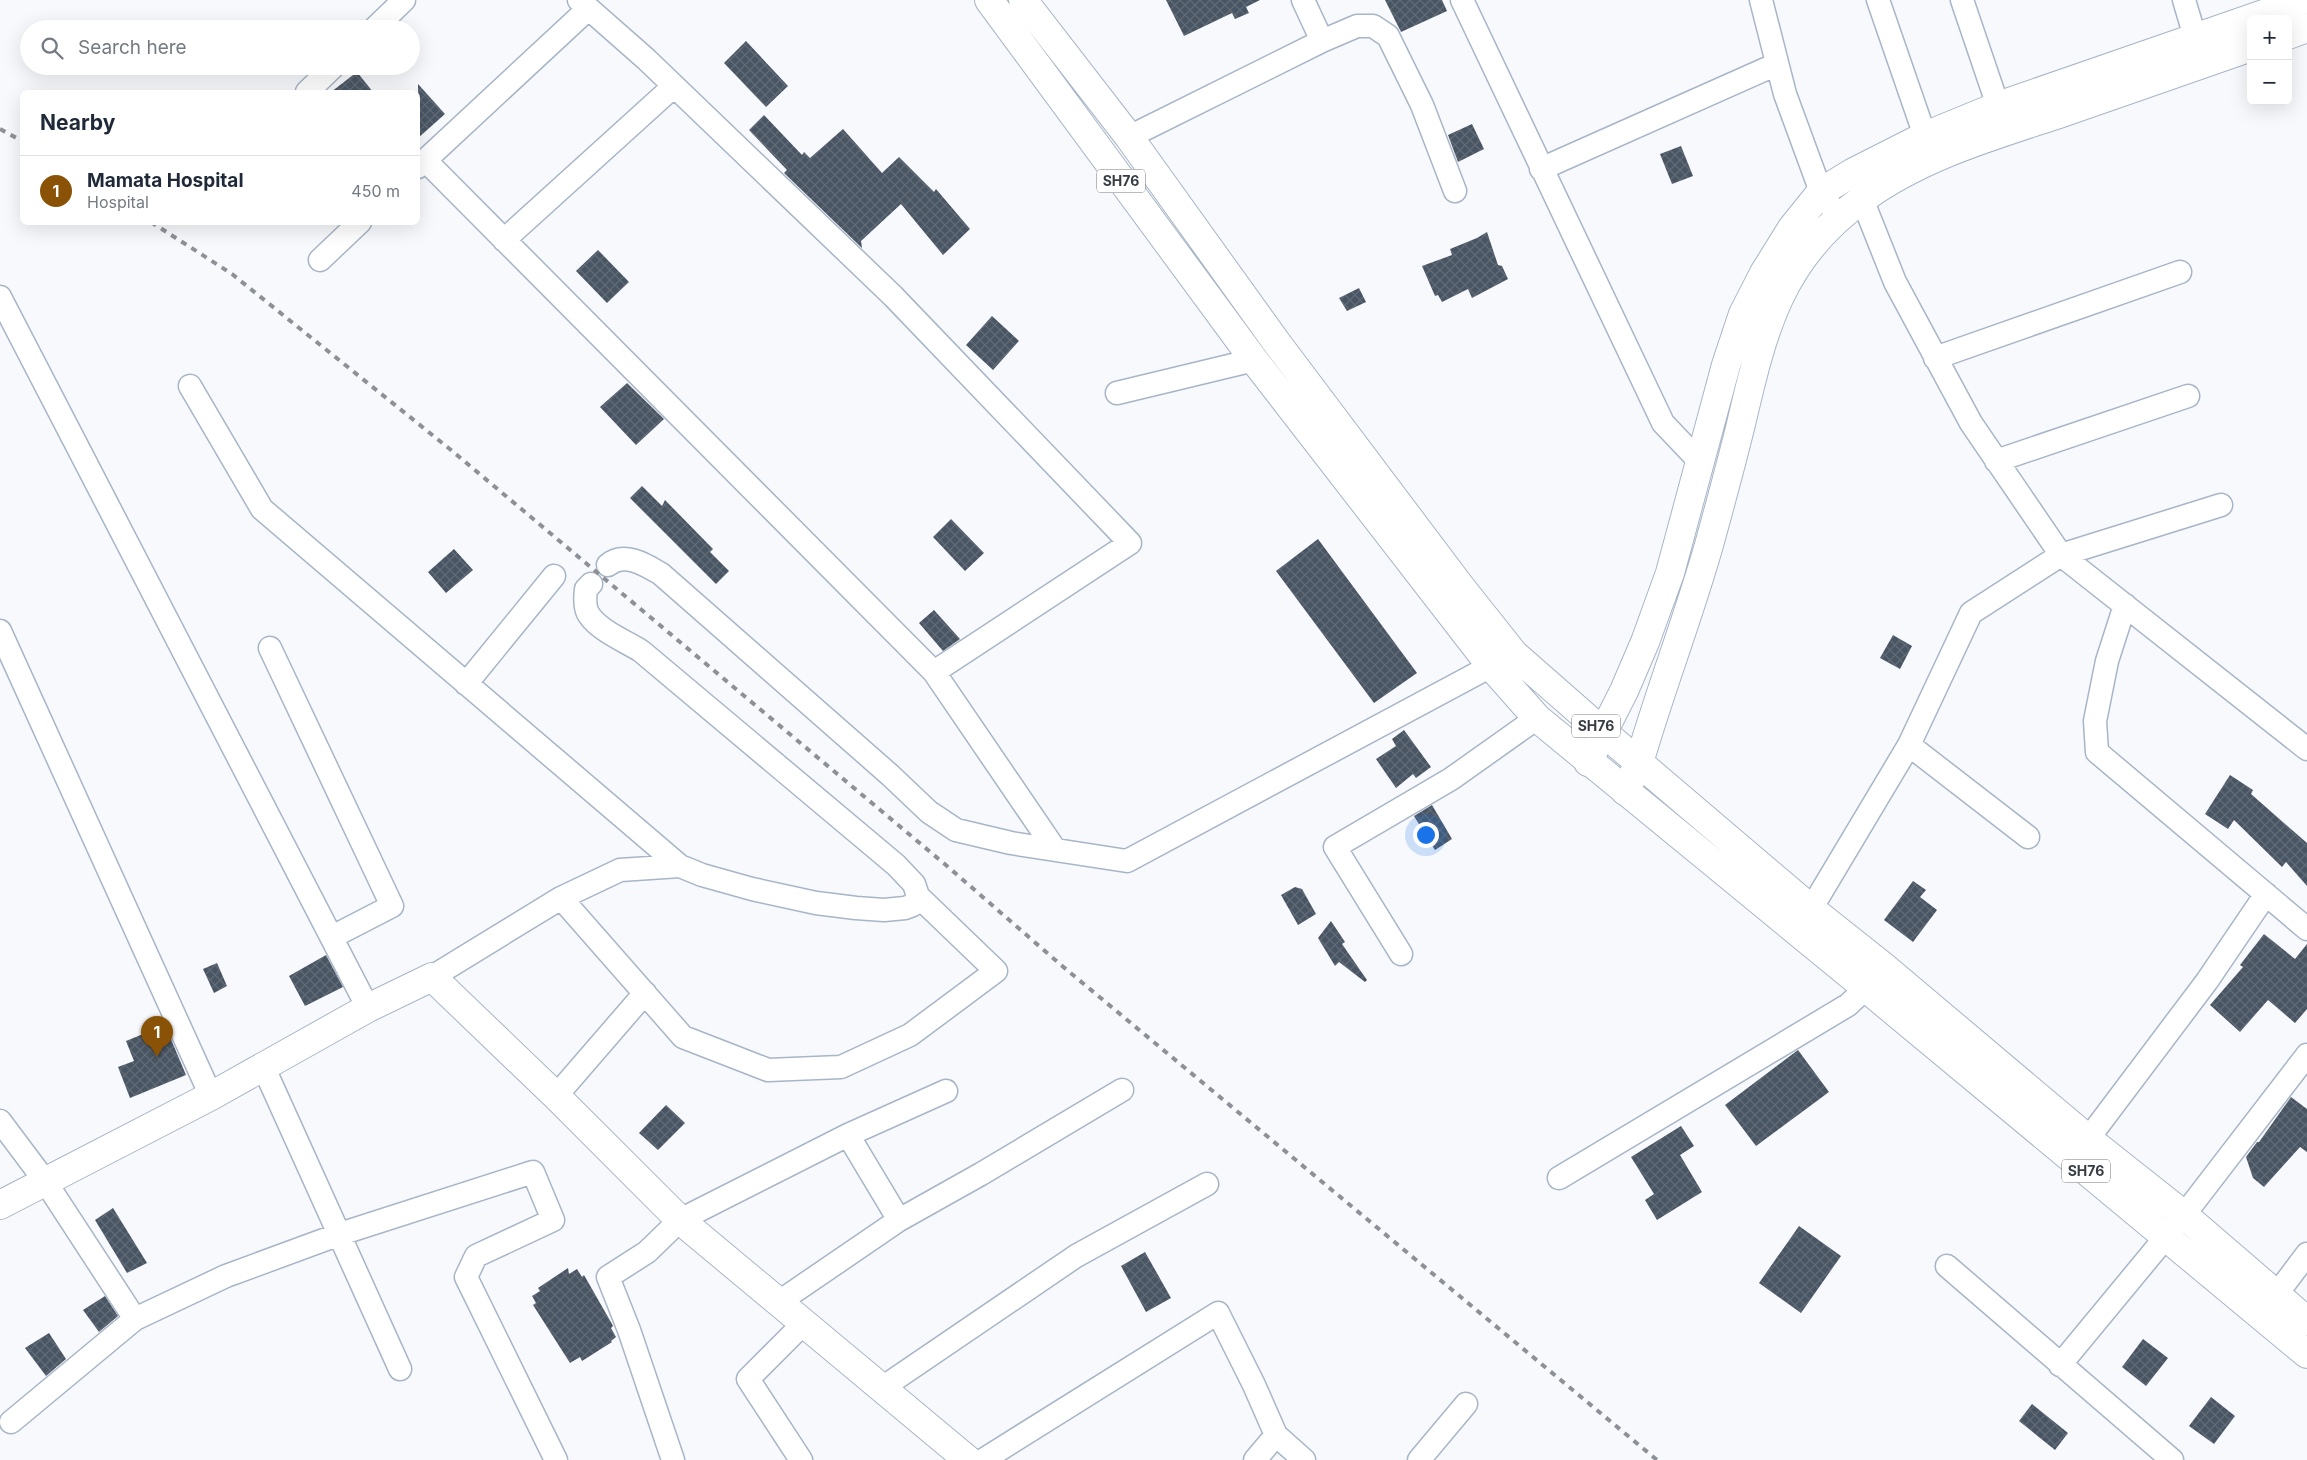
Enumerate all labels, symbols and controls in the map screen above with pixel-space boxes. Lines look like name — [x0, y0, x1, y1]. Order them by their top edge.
map controls — [2247, 15, 2292, 105]
button: + — [2247, 15, 2292, 60]
search box — [20, 20, 420, 75]
icon: search — [38, 34, 66, 62]
text: Search here — [78, 36, 187, 59]
button: − — [2247, 60, 2292, 105]
text: Nearby — [40, 110, 115, 135]
text: Mamata Hospital — [87, 169, 244, 192]
road number: SH76 — [1097, 170, 1145, 192]
text: 1 — [53, 181, 59, 201]
text: 450 m — [351, 181, 400, 201]
text: Hospital — [87, 192, 149, 212]
road number: SH76 — [1572, 714, 1620, 738]
your location — [1413, 822, 1439, 848]
pin: 1 — [141, 1016, 173, 1057]
road number: SH76 — [2062, 1160, 2110, 1182]

